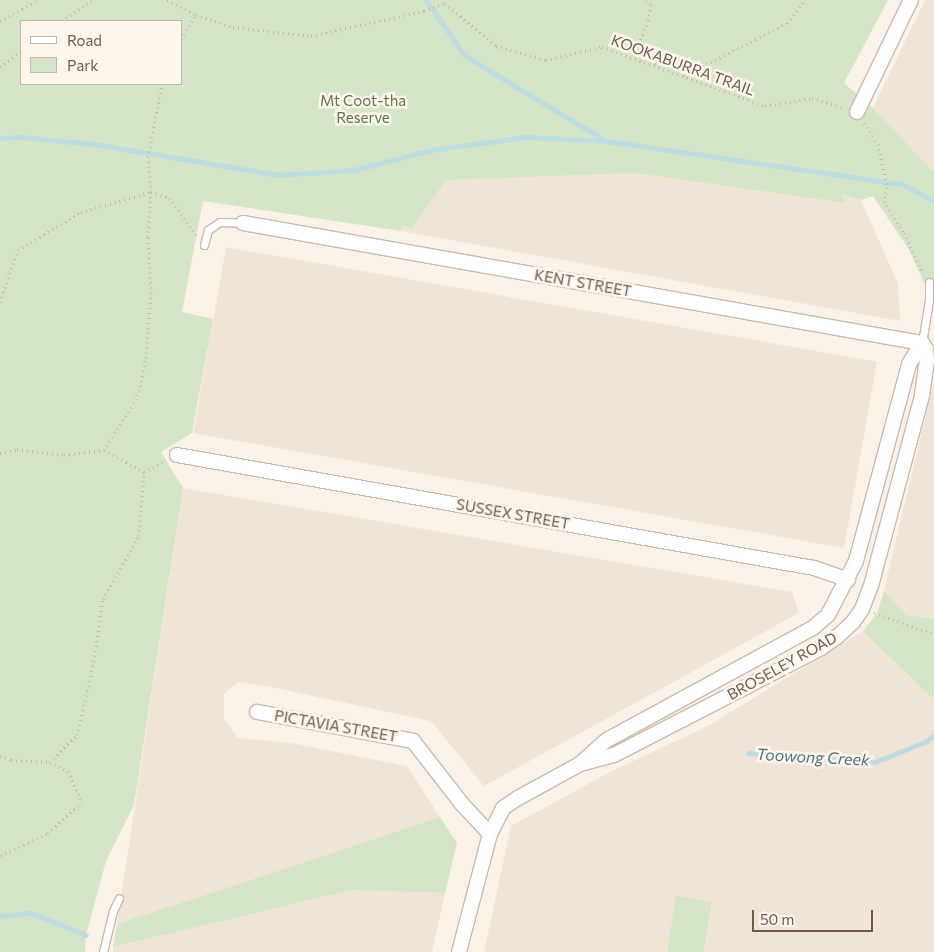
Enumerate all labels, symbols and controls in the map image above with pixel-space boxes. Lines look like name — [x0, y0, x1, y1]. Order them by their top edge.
legend — [20, 20, 182, 85]
text: Road — [67, 31, 102, 49]
street label: KOOKABURRA TRAIL — [609, 31, 757, 99]
text: Park — [67, 56, 98, 74]
park label: Mt Coot-tha Reserve — [320, 91, 406, 126]
street label: KENT STREET — [533, 266, 633, 300]
street label: SUSSEX STREET — [455, 495, 571, 533]
street label: BROSELEY ROAD — [724, 628, 840, 704]
street label: PICTAVIA STREET — [273, 706, 399, 746]
water label: Toowong Creek — [756, 744, 870, 770]
scale bar — [754, 900, 875, 932]
text: 50 m — [760, 910, 794, 928]

